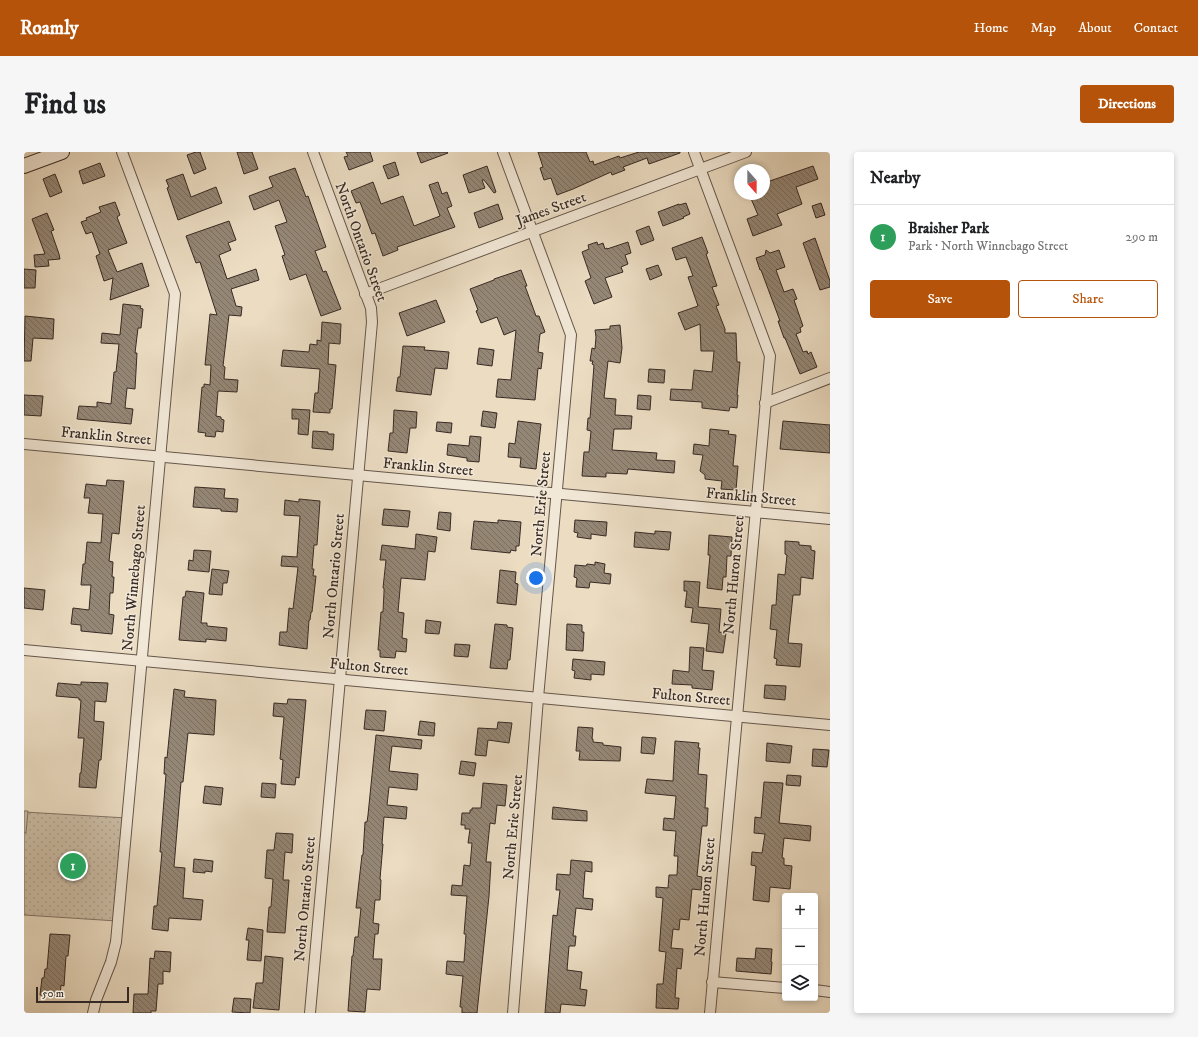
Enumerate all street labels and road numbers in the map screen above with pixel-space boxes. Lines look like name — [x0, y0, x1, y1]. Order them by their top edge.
street label: North Ontario Street — [331, 180, 391, 304]
street label: James Street — [511, 187, 589, 231]
street label: Franklin Street — [60, 423, 152, 449]
street label: North Erie Street — [527, 450, 555, 557]
street label: Franklin Street — [382, 454, 474, 480]
street label: Franklin Street — [705, 484, 797, 510]
street label: North Winnebago Street — [118, 504, 150, 652]
street label: North Ontario Street — [319, 512, 349, 639]
street label: North Huron Street — [719, 514, 749, 635]
street label: Fulton Street — [329, 654, 409, 680]
street label: Fulton Street — [651, 684, 731, 710]
street label: North Erie Street — [499, 773, 527, 880]
street label: North Ontario Street — [290, 835, 320, 962]
street label: North Huron Street — [690, 836, 720, 957]

